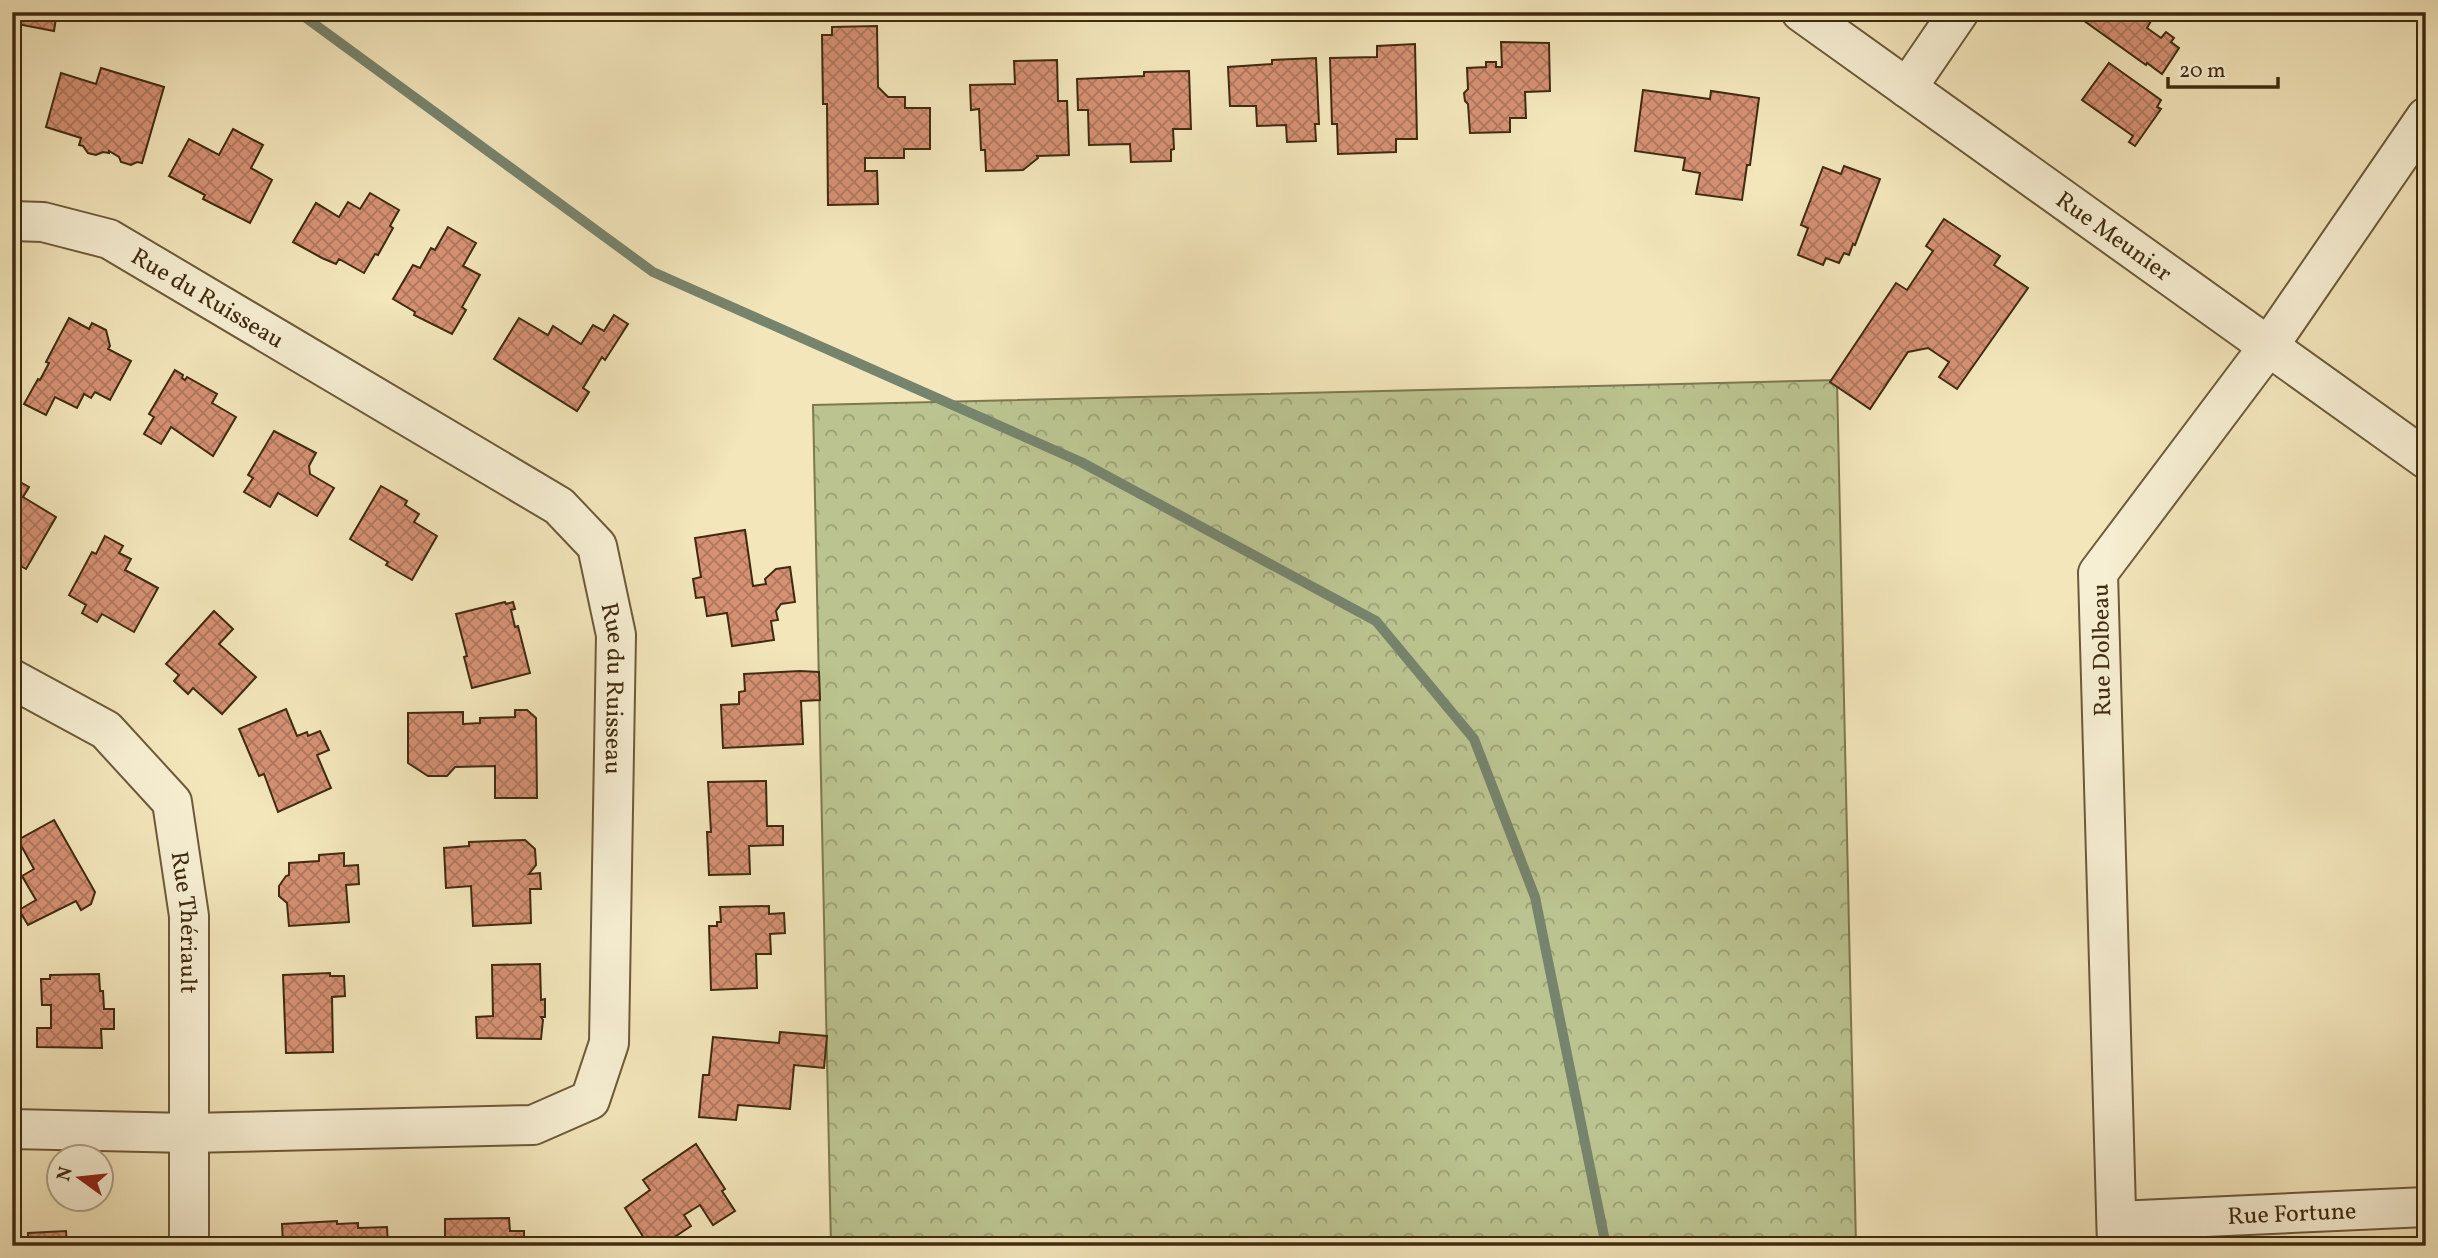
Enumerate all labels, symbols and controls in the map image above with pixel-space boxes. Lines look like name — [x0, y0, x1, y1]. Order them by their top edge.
scale bar — [2168, 46, 2279, 90]
text: 20 m — [2179, 57, 2225, 86]
street label: Rue Meunier — [2048, 184, 2178, 291]
street label: Rue du Ruisseau — [124, 241, 290, 358]
street label: Rue Dolbeau — [2085, 583, 2121, 717]
street label: Rue du Ruisseau — [591, 600, 631, 775]
street label: Rue Thériault — [161, 849, 204, 994]
north arrow — [46, 1142, 116, 1212]
text: N — [51, 1164, 80, 1184]
street label: Rue Fortune — [2227, 1195, 2357, 1235]

